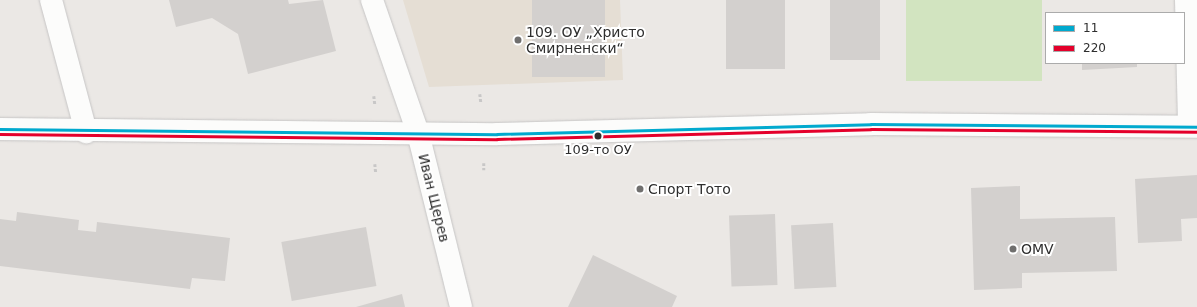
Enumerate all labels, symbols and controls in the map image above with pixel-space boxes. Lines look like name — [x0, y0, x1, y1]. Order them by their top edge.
legend — [1045, 12, 1185, 64]
text: 11 — [1083, 21, 1098, 35]
place label: 109. ОУ „Христо Смирненски“ — [526, 24, 645, 56]
marker: 109. ОУ „Христо Смирненски“ — [513, 35, 523, 45]
text: 220 — [1083, 41, 1106, 55]
marker: 109-то ОУ — [593, 131, 603, 141]
place label: 109-то ОУ — [564, 142, 632, 158]
street label: Иван Щерев — [415, 152, 453, 244]
place label: Спорт Тото — [648, 181, 731, 197]
marker: Спорт Тото — [635, 184, 645, 194]
place label: OMV — [1021, 241, 1054, 257]
marker: OMV — [1008, 244, 1018, 254]

